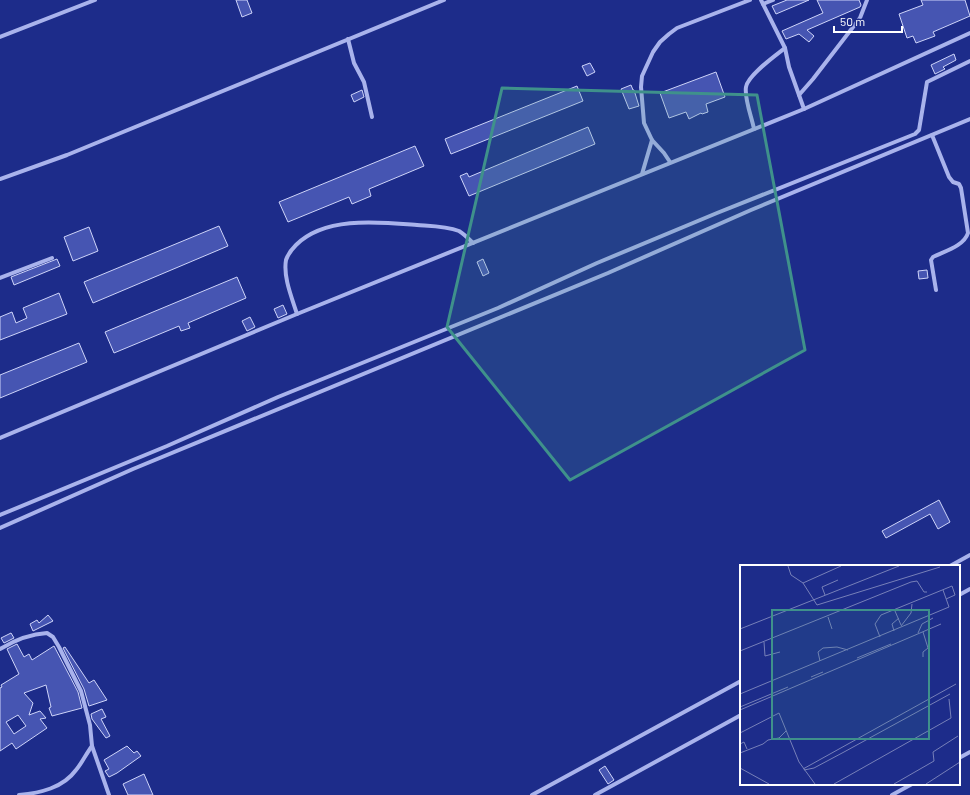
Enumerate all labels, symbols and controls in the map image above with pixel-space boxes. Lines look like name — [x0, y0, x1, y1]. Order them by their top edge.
scale bar — [834, 8, 902, 34]
text: 50 m — [840, 14, 865, 28]
inset map — [740, 565, 960, 785]

